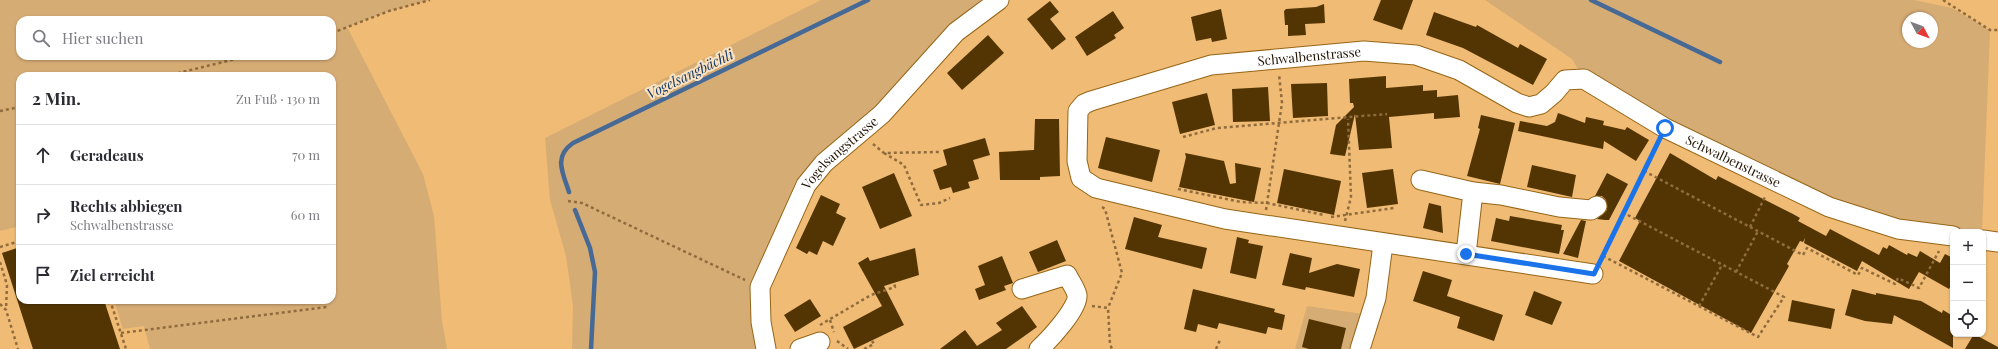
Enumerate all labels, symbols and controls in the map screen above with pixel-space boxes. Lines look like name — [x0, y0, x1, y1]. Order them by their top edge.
north arrow — [1902, 12, 1938, 48]
search box — [16, 16, 336, 60]
icon: search — [30, 27, 52, 49]
text: Hier suchen — [62, 28, 144, 48]
street label: Schwalbenstrasse — [1257, 42, 1362, 69]
water label: Vogelsangbächli — [643, 44, 737, 103]
text: 2 Min. — [32, 87, 81, 109]
text: Zu Fuß · 130 m — [236, 90, 320, 107]
street label: Vogelsangstrasse — [797, 112, 881, 193]
route start — [1656, 119, 1674, 137]
street label: Schwalbenstrasse — [1683, 130, 1784, 191]
icon: ahead — [32, 144, 54, 166]
text: Geradeaus — [70, 145, 144, 165]
text: 70 m — [292, 146, 320, 163]
text: Rechts abbiegen — [70, 196, 183, 216]
icon: right — [32, 204, 54, 226]
text: 60 m — [291, 206, 320, 223]
text: Schwalbenstrasse — [70, 216, 174, 233]
map controls — [1950, 229, 1986, 337]
button: + — [1950, 229, 1986, 265]
route end — [1457, 245, 1475, 263]
icon: arrive — [32, 264, 54, 286]
text: Ziel erreicht — [70, 265, 155, 285]
button: − — [1950, 265, 1986, 301]
button: locate — [1950, 301, 1986, 337]

